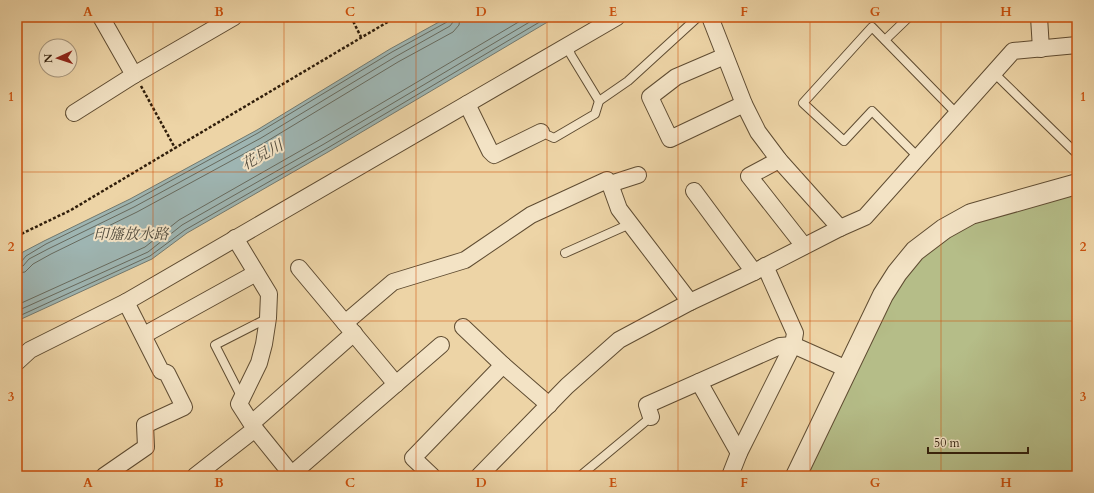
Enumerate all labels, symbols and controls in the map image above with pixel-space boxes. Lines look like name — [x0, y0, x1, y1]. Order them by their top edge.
text: A — [83, 3, 93, 21]
text: B — [214, 3, 224, 21]
text: C — [345, 3, 355, 21]
text: D — [475, 3, 487, 21]
text: E — [609, 3, 617, 21]
text: F — [740, 3, 748, 21]
text: G — [870, 3, 881, 21]
text: H — [1000, 3, 1012, 21]
north arrow — [38, 38, 78, 78]
text: N — [41, 53, 56, 64]
text: 1 — [8, 88, 14, 106]
text: 1 — [1080, 88, 1086, 106]
water label: 花見川 — [237, 134, 288, 175]
water label: 印旛放水路 — [93, 224, 169, 244]
text: 2 — [8, 238, 15, 256]
text: 2 — [1080, 238, 1087, 256]
text: 3 — [8, 388, 15, 406]
text: 3 — [1080, 388, 1087, 406]
scale bar — [928, 429, 1028, 455]
text: 50 m — [934, 435, 961, 451]
text: A — [83, 474, 93, 492]
text: B — [214, 474, 224, 492]
text: C — [345, 474, 355, 492]
text: D — [475, 474, 487, 492]
text: E — [609, 474, 617, 492]
text: F — [740, 474, 748, 492]
text: G — [870, 474, 881, 492]
text: H — [1000, 474, 1012, 492]

